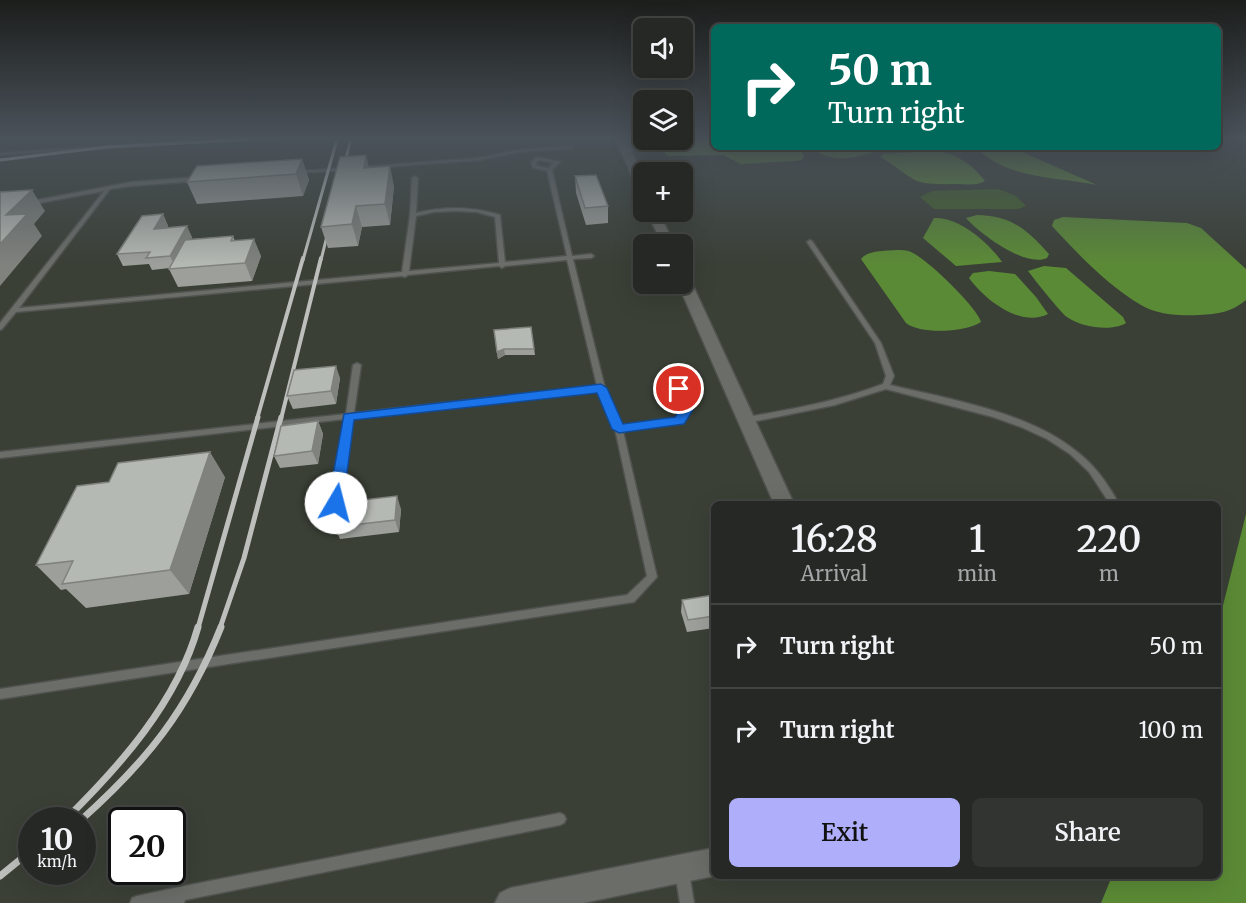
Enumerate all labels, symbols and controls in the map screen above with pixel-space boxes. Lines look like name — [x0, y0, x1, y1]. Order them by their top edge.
map controls — [633, 18, 693, 294]
button: sound — [633, 18, 693, 78]
text: 50 m — [828, 44, 932, 96]
icon: right — [729, 48, 807, 126]
button: layers — [633, 90, 693, 150]
text: Turn right — [828, 96, 965, 130]
button: + — [633, 162, 693, 222]
button: − — [633, 234, 693, 294]
pin — [653, 363, 704, 414]
icon: arrive — [662, 372, 695, 405]
position arrow — [304, 471, 368, 535]
text: 16:28 — [791, 517, 878, 562]
text: 1 — [969, 517, 985, 562]
text: 220 — [1077, 517, 1141, 562]
text: Arrival — [801, 561, 868, 586]
text: min — [957, 561, 997, 586]
text: m — [1099, 561, 1119, 586]
icon: right — [729, 630, 762, 663]
text: Turn right — [780, 632, 894, 660]
text: 50 m — [1149, 632, 1203, 660]
icon: right — [729, 714, 762, 747]
text: Turn right — [780, 716, 894, 744]
text: 100 m — [1138, 716, 1203, 744]
button: Exit — [729, 798, 960, 867]
button: Share — [972, 798, 1203, 867]
speed limit sign: 20 — [108, 807, 186, 885]
text: 10 — [41, 820, 73, 858]
text: km/h — [37, 852, 77, 871]

